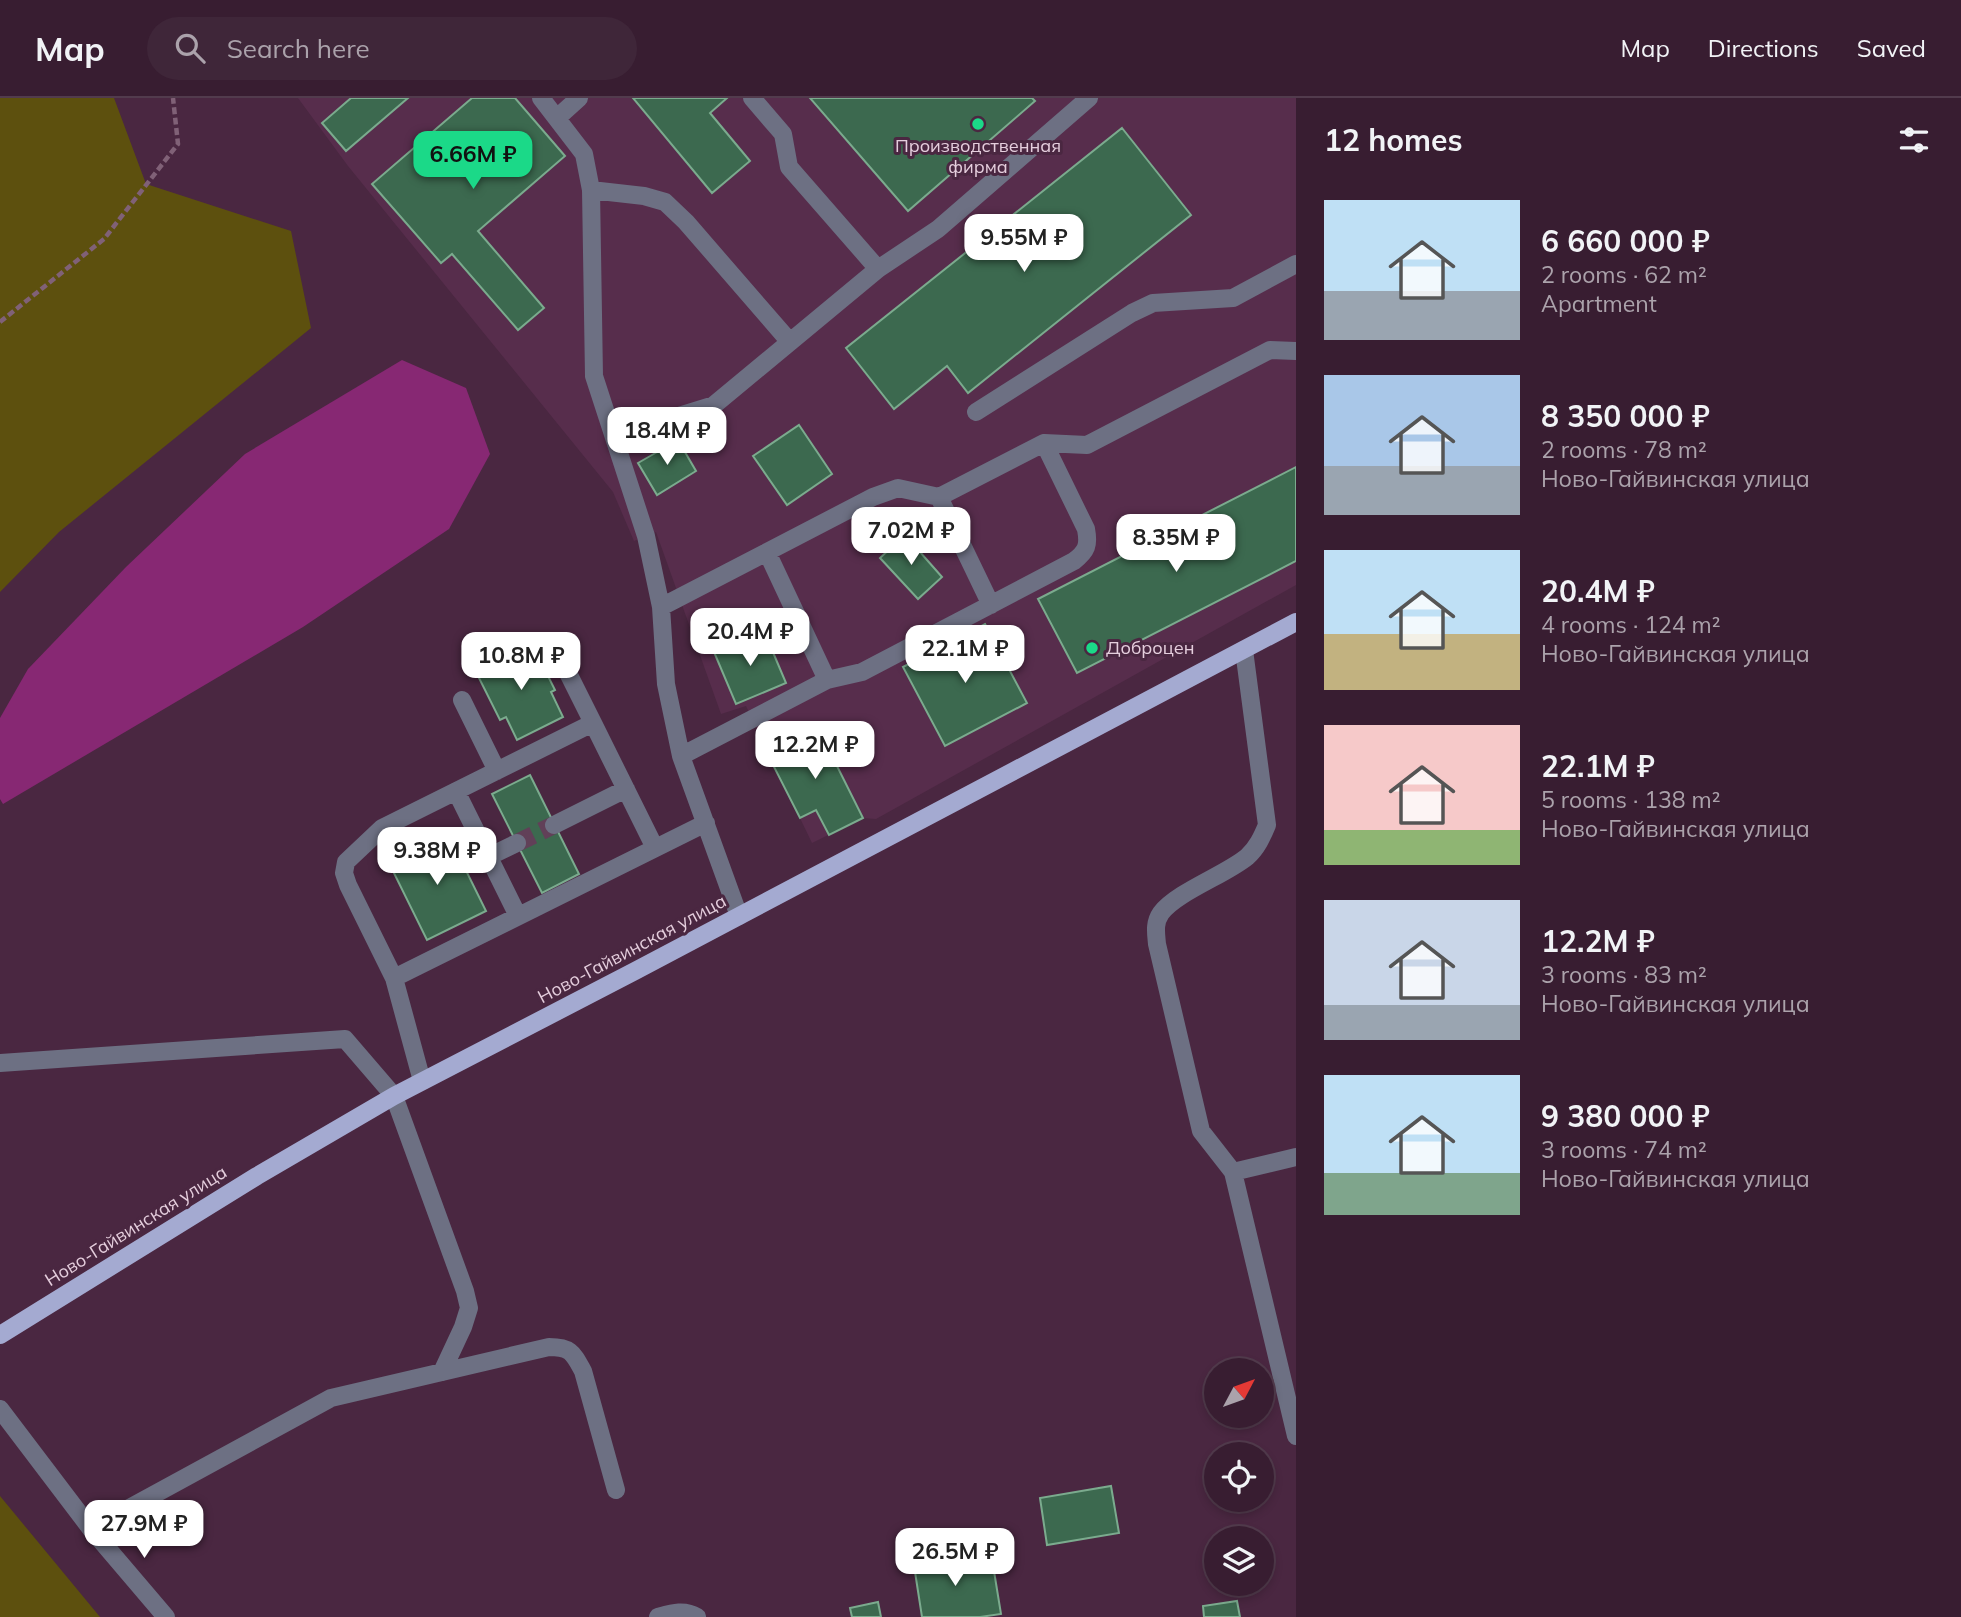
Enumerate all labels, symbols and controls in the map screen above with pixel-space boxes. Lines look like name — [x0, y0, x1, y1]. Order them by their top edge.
search box — [147, 17, 637, 80]
text: Map — [35, 28, 105, 69]
icon: search — [171, 29, 209, 67]
text: Search here — [227, 32, 370, 65]
text: Map — [1620, 33, 1670, 63]
text: Directions — [1708, 33, 1819, 63]
text: Saved — [1857, 33, 1926, 63]
marker: Производственная фирма — [970, 116, 986, 132]
text: 12 homes — [1324, 121, 1463, 159]
icon: filters — [1895, 121, 1933, 159]
pin: 6.66M ₽ — [408, 132, 538, 191]
place label: Производственная фирма — [895, 134, 1061, 178]
text: 6.66M ₽ — [429, 139, 517, 168]
pin: 9.55M ₽ — [959, 214, 1089, 274]
text: 9.55M ₽ — [980, 222, 1068, 251]
text: 6 660 000 ₽ — [1541, 222, 1710, 260]
icon: home — [1380, 228, 1464, 312]
text: 2 rooms · 62 m² — [1541, 260, 1707, 289]
text: Apartment — [1541, 289, 1657, 318]
text: 8 350 000 ₽ — [1541, 397, 1710, 435]
icon: home — [1380, 403, 1464, 487]
pin: 18.4M ₽ — [602, 408, 732, 467]
text: 18.4M ₽ — [623, 415, 711, 444]
text: 2 rooms · 78 m² — [1541, 435, 1707, 464]
text: Ново-Гайвинская улица — [1541, 464, 1810, 493]
pin: 7.02M ₽ — [846, 508, 976, 567]
pin: 8.35M ₽ — [1111, 514, 1241, 574]
text: 7.02M ₽ — [867, 515, 955, 544]
text: 8.35M ₽ — [1132, 522, 1220, 551]
text: 20.4M ₽ — [1541, 572, 1655, 610]
icon: home — [1380, 578, 1464, 662]
pin: 20.4M ₽ — [685, 608, 815, 668]
text: 4 rooms · 124 m² — [1541, 610, 1721, 639]
text: 20.4M ₽ — [706, 616, 794, 645]
pin: 22.1M ₽ — [900, 626, 1030, 685]
pin: 10.8M ₽ — [456, 632, 586, 692]
text: 22.1M ₽ — [921, 633, 1009, 662]
place label: Доброцен — [1106, 636, 1195, 659]
text: Ново-Гайвинская улица — [1541, 639, 1810, 668]
text: 10.8M ₽ — [477, 640, 565, 669]
marker: Доброцен — [1084, 640, 1100, 656]
pin: 12.2M ₽ — [750, 722, 880, 781]
text: 12.2M ₽ — [771, 729, 859, 758]
text: 22.1M ₽ — [1541, 747, 1655, 785]
icon: home — [1380, 753, 1464, 837]
text: 5 rooms · 138 m² — [1541, 785, 1721, 814]
text: Ново-Гайвинская улица — [1541, 814, 1810, 843]
pin: 9.38M ₽ — [372, 828, 502, 887]
text: 9.38M ₽ — [393, 835, 481, 864]
street label: Ново-Гайвинская улица — [534, 889, 730, 1008]
text: 12.2M ₽ — [1541, 922, 1655, 960]
icon: home — [1380, 928, 1464, 1012]
text: 3 rooms · 83 m² — [1541, 960, 1707, 989]
text: Ново-Гайвинская улица — [1541, 989, 1810, 1018]
text: 9 380 000 ₽ — [1541, 1097, 1710, 1135]
icon: home — [1380, 1103, 1464, 1187]
text: 3 rooms · 74 m² — [1541, 1135, 1707, 1164]
street label: Ново-Гайвинская улица — [40, 1160, 231, 1291]
text: Ново-Гайвинская улица — [1541, 1164, 1810, 1193]
north arrow — [1204, 1358, 1274, 1428]
map controls — [1204, 1358, 1274, 1596]
button: locate — [1204, 1442, 1274, 1512]
pin: 27.9M ₽ — [79, 1500, 209, 1560]
text: 27.9M ₽ — [100, 1508, 188, 1537]
button: layers — [1204, 1526, 1274, 1596]
pin: 26.5M ₽ — [890, 1528, 1020, 1588]
text: 26.5M ₽ — [911, 1536, 999, 1565]

